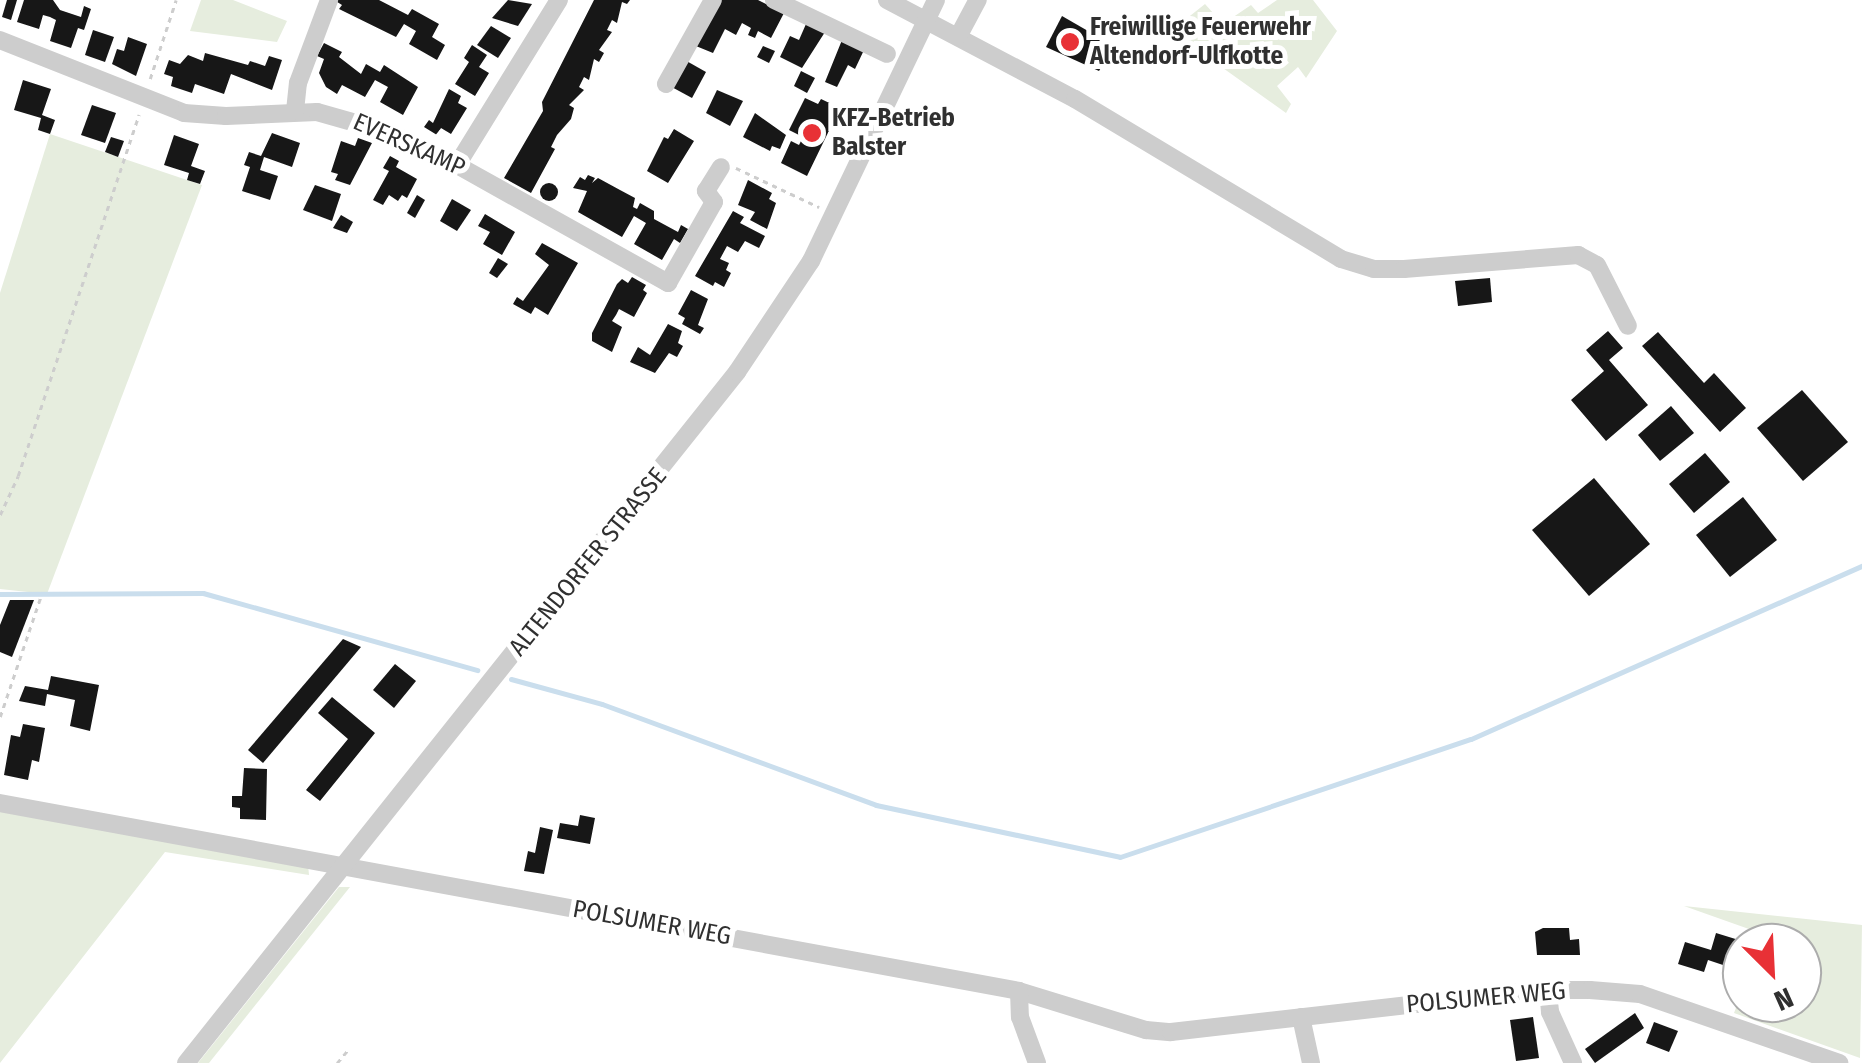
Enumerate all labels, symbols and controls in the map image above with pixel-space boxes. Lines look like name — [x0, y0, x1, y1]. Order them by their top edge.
place label: Freiwillige Feuerwehr Altendorf-Ulfkotte — [1090, 13, 1311, 72]
marker: Freiwillige Feuerwehr Altendorf-Ulfkotte — [1059, 31, 1081, 53]
place label: KFZ-Betrieb Balster — [832, 104, 955, 163]
street label: EVERSKAMP — [348, 107, 470, 183]
marker: KFZ-Betrieb Balster — [801, 122, 823, 144]
street label: ALTENDORFER STRASSE — [503, 462, 673, 662]
street label: POLSUMER WEG — [571, 894, 733, 952]
north arrow — [1722, 923, 1822, 1023]
street label: POLSUMER WEG — [1405, 976, 1567, 1020]
text: N — [1769, 981, 1798, 1018]

